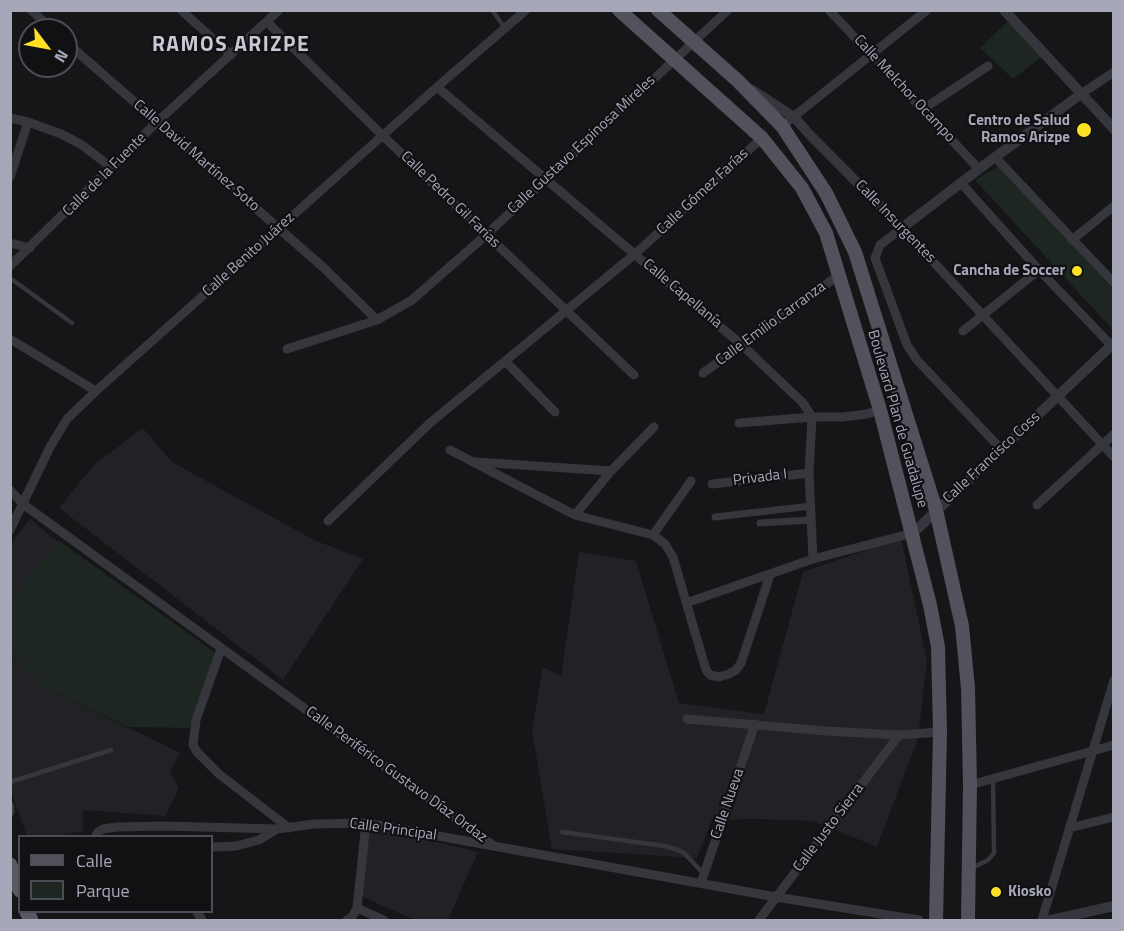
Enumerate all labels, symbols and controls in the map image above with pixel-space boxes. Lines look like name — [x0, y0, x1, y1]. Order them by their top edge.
north arrow — [18, 18, 78, 78]
street label: Calle Melchor Ocampo — [850, 32, 958, 146]
district label: RAMOS ARIZPE — [152, 33, 310, 59]
text: N — [48, 45, 75, 68]
street label: Calle Gustavo Espinosa Mireles — [504, 72, 660, 218]
street label: Calle David Martínez Soto — [129, 96, 263, 216]
place label: Centro de Salud Ramos Arizpe — [968, 112, 1070, 147]
marker: Centro de Salud Ramos Arizpe — [1075, 121, 1093, 139]
street label: Calle de la Fuente — [60, 130, 150, 220]
street label: Calle Gómez Farías — [653, 145, 753, 239]
street label: Calle Pedro Gil Farías — [397, 148, 503, 252]
street label: Calle Insurgentes — [851, 177, 939, 267]
street label: Calle Benito Juárez — [199, 209, 299, 301]
street label: Calle Capellanía — [639, 256, 725, 332]
place label: Cancha de Soccer — [953, 262, 1065, 280]
marker: Cancha de Soccer — [1070, 264, 1084, 278]
street label: Calle Emilio Carranza — [713, 278, 829, 370]
street label: Boulevard Plan de Guadalupe — [863, 328, 931, 510]
street label: Calle Francisco Coss — [940, 408, 1044, 508]
street label: Privada I — [732, 466, 788, 490]
street label: Calle Periférico Gustavo Díaz Ordaz — [302, 703, 490, 847]
street label: Calle Nueva — [708, 766, 748, 842]
street label: Calle Justo Sierra — [790, 780, 868, 876]
street label: Calle Principal — [348, 815, 438, 845]
legend — [18, 835, 213, 913]
text: Calle — [76, 847, 112, 874]
text: Parque — [76, 877, 130, 904]
place label: Kiosko — [1008, 883, 1051, 901]
marker: Kiosko — [989, 885, 1003, 899]

